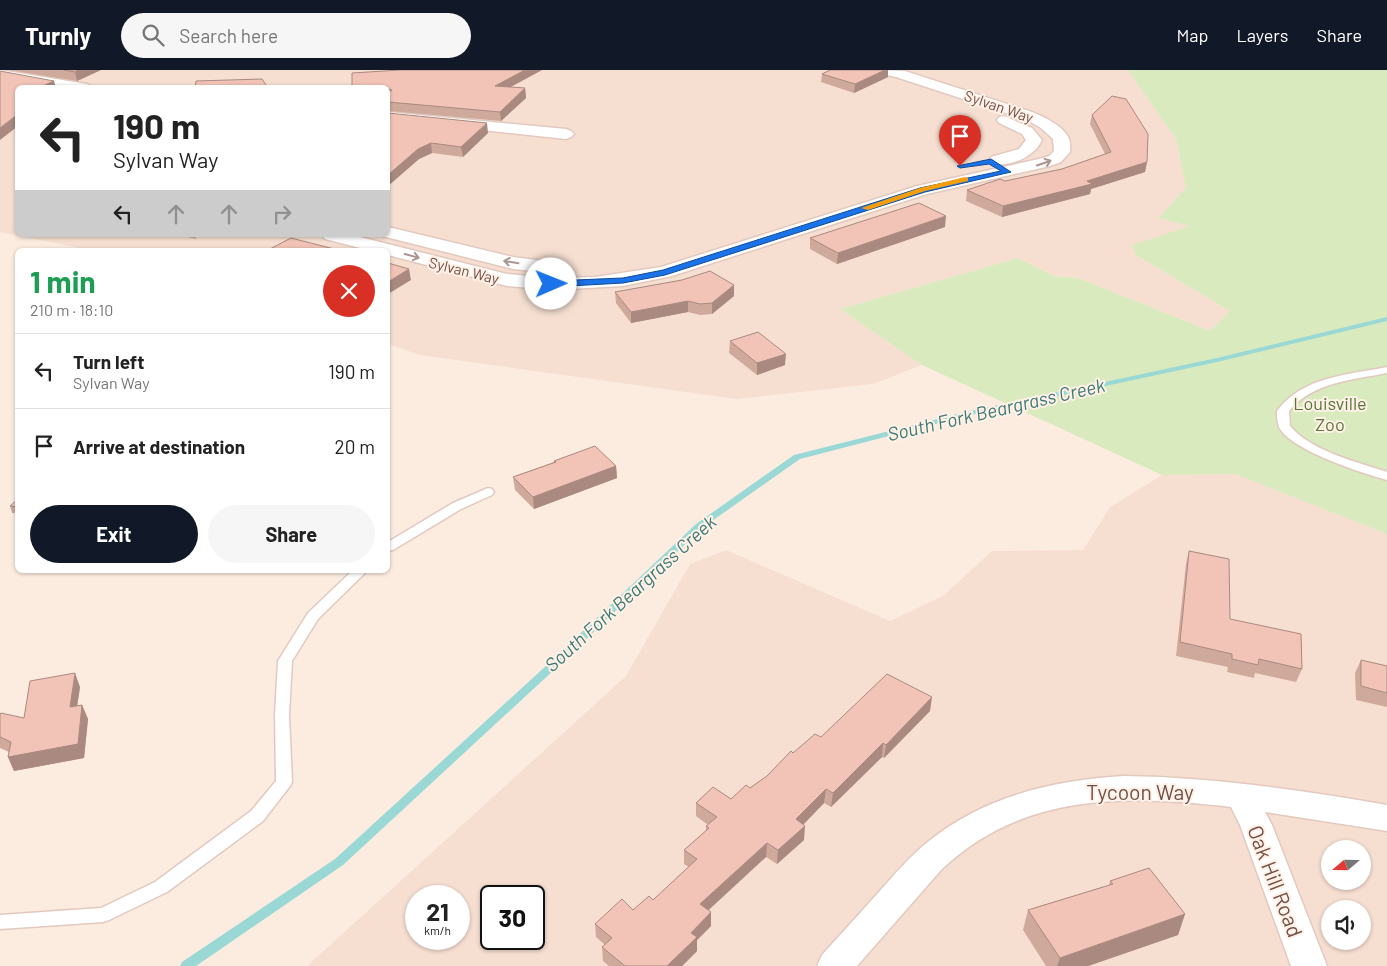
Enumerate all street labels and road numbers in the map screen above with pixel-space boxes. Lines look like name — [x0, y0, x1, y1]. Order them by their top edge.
street label: Sylvan Way — [962, 86, 1036, 126]
street label: Sylvan Way — [427, 253, 501, 287]
street label: Tycoon Way — [1086, 779, 1194, 804]
street label: Oak Hill Road — [1243, 822, 1309, 940]

